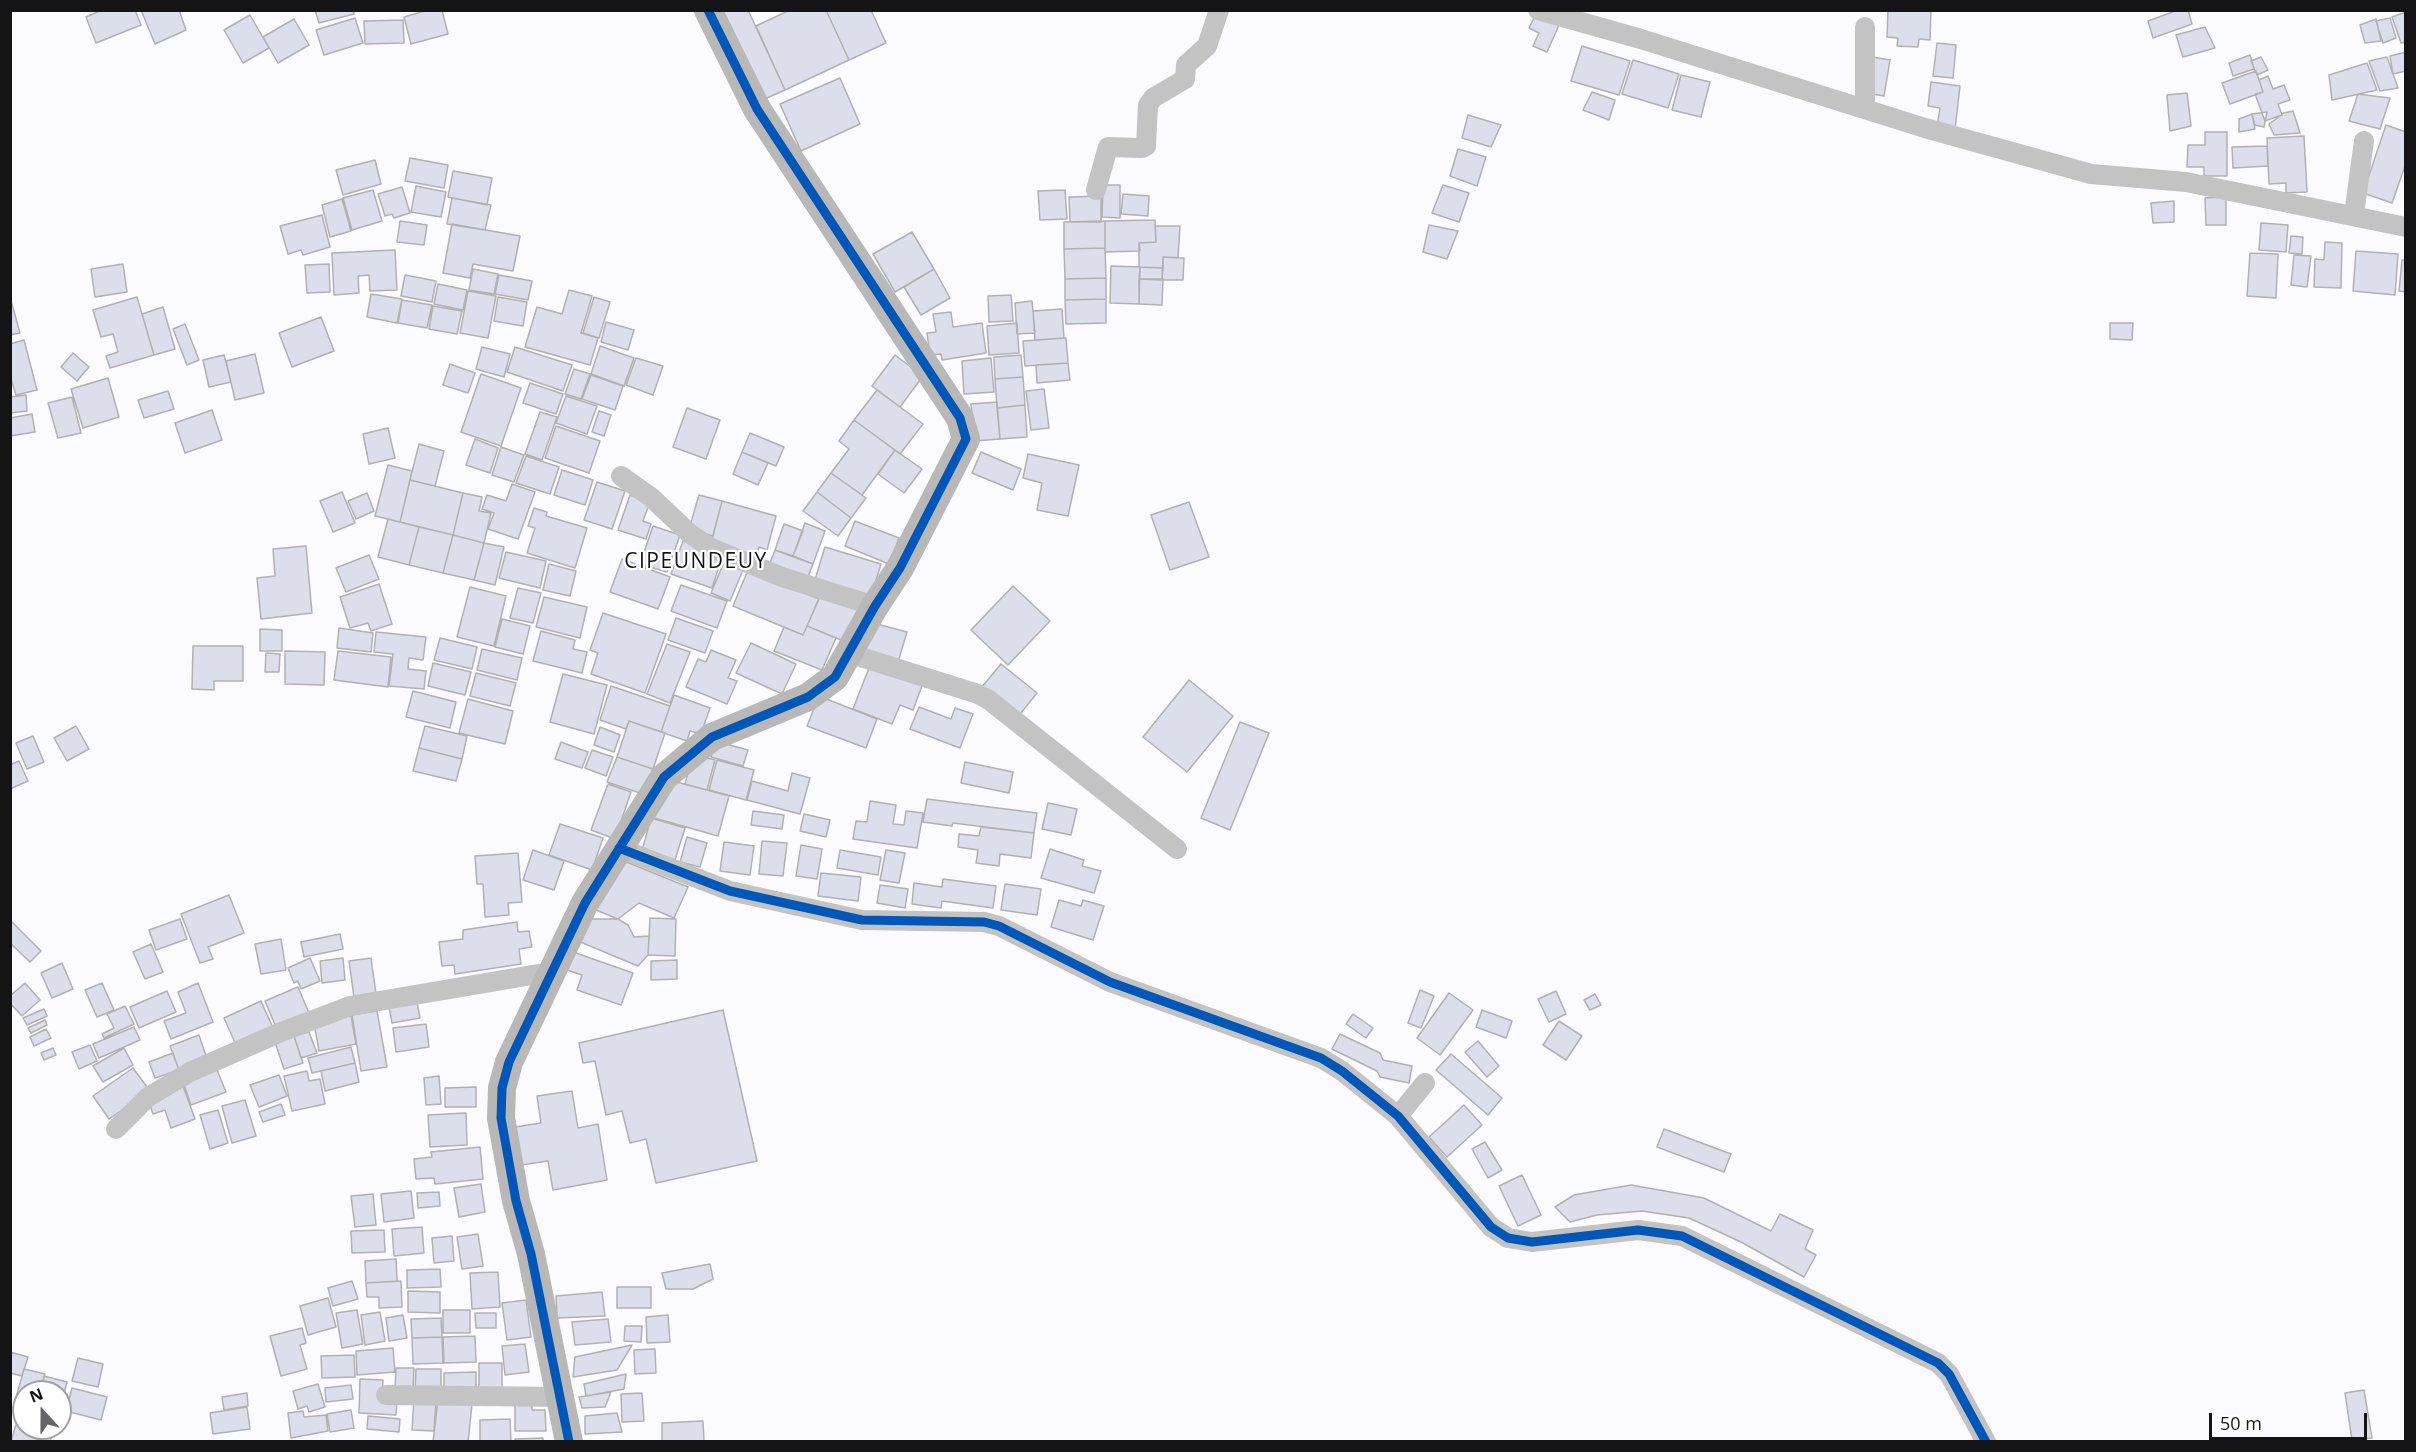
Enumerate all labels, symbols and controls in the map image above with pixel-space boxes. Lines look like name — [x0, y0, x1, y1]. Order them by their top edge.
district label: CIPEUNDEUY — [624, 549, 768, 575]
north arrow — [12, 1380, 72, 1440]
text: N — [26, 1382, 46, 1408]
scale bar — [2212, 1401, 2370, 1439]
text: 50 m — [2220, 1411, 2262, 1435]

